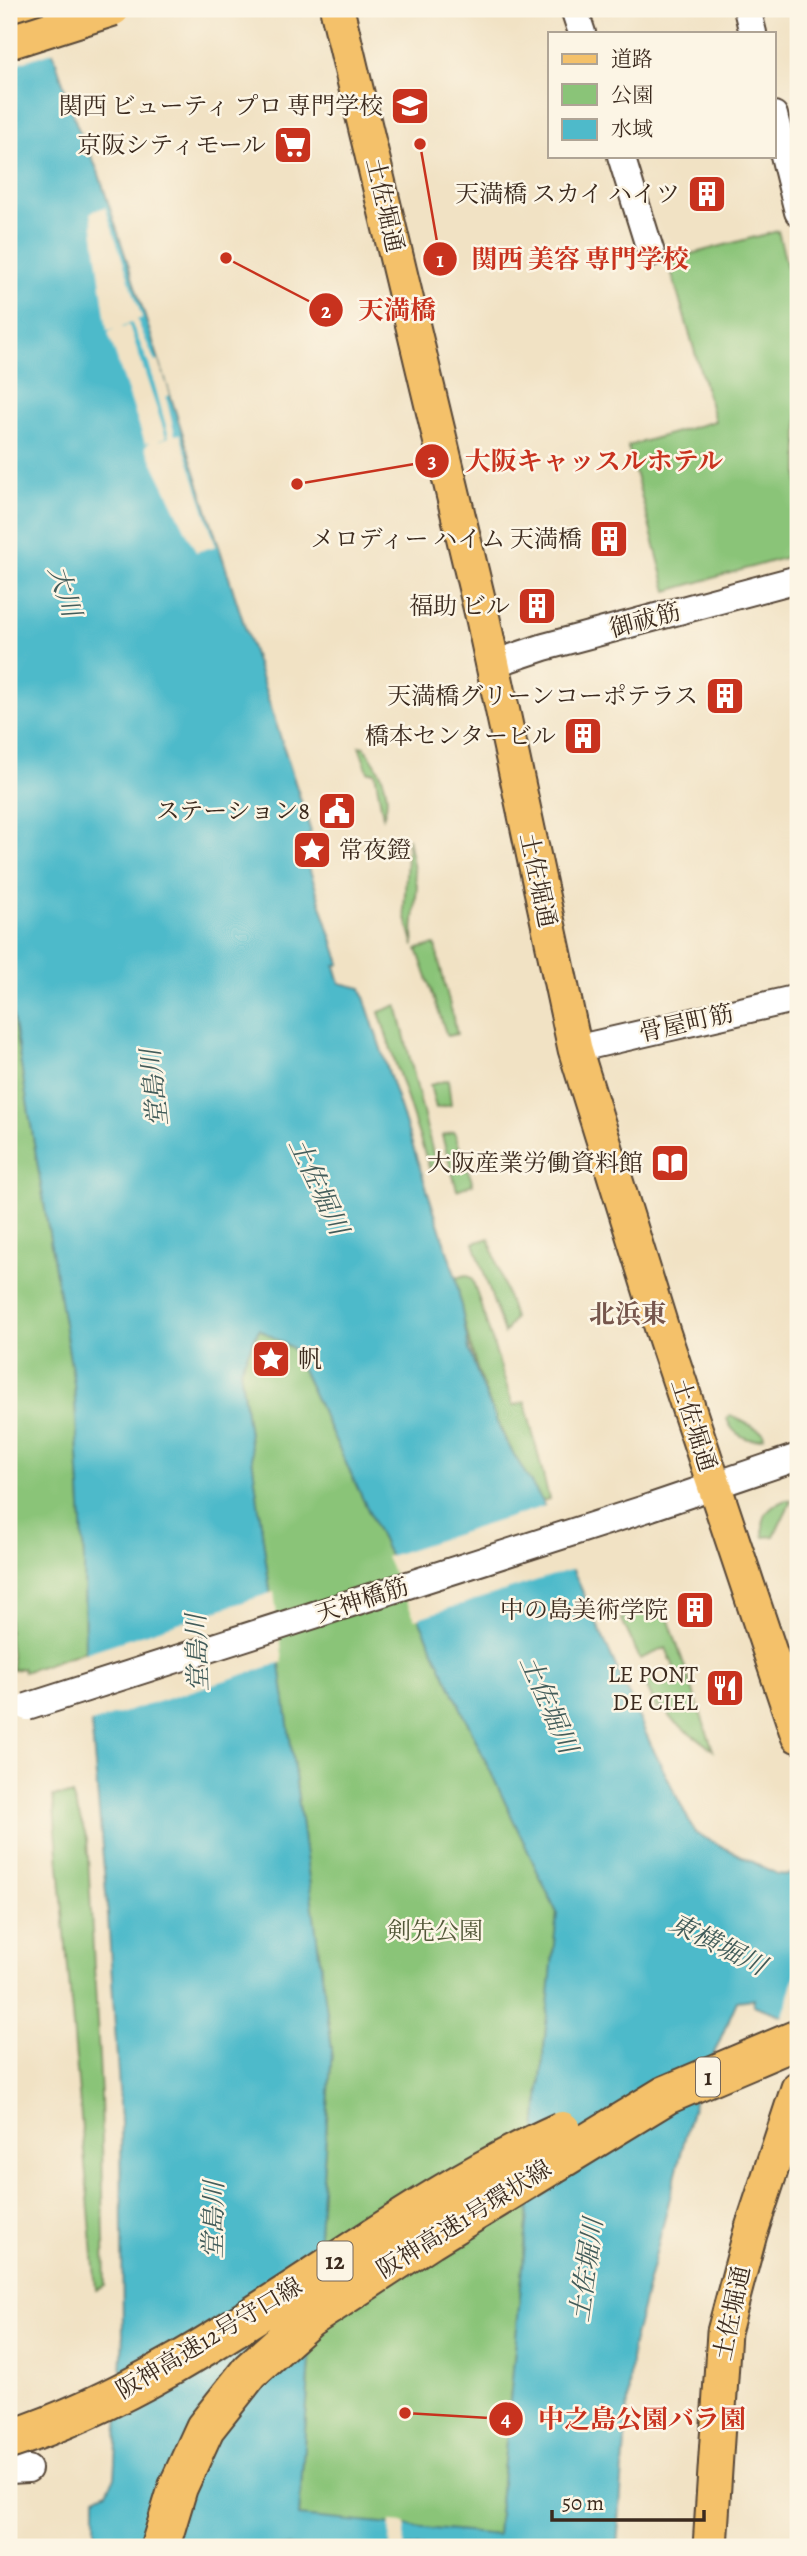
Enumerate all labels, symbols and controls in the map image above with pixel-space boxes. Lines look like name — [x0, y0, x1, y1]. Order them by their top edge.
legend — [548, 32, 776, 158]
text: 道路 — [611, 45, 653, 73]
text: 公園 — [611, 81, 653, 109]
school or university icon: 関西 ビューティ プロ 専門学校 — [389, 85, 431, 127]
place label: 関西 ビューティ プロ 専門学校 — [59, 90, 383, 122]
text: 水域 — [611, 115, 653, 143]
supermarket icon: 京阪シティモール — [272, 124, 314, 166]
place label: 京阪シティモール — [77, 129, 266, 161]
street label: 土佐堀通 — [359, 155, 411, 255]
building icon: 天満橋 スカイ ハイツ — [686, 173, 728, 215]
place label: 天満橋 スカイ ハイツ — [455, 178, 680, 210]
callout: 関西 美容 専門学校 — [423, 236, 703, 283]
text: 関西 美容 専門学校 — [471, 242, 689, 277]
text: 1 — [436, 246, 444, 274]
callout: 天満橋 — [309, 287, 450, 334]
text: 天満橋 — [358, 293, 436, 328]
text: 2 — [321, 297, 331, 325]
callout: 大阪キャッスルホテル — [415, 437, 738, 484]
text: 大阪キャッスルホテル — [465, 444, 723, 479]
text: 3 — [427, 447, 437, 475]
building icon: メロディー ハイム 天満橋 — [588, 518, 630, 560]
place label: メロディー ハイム 天満橋 — [310, 523, 582, 555]
water label: 大川 — [40, 561, 90, 624]
building icon: 福助 ビル — [516, 585, 558, 627]
place label: 福助 ビル — [409, 590, 510, 622]
street label: 御祓筋 — [606, 595, 684, 645]
building icon: 天満橋グリーンコーポテラス — [704, 675, 746, 717]
place label: 天満橋グリーンコーポテラス — [387, 680, 698, 712]
building icon: 橋本センタービル — [562, 715, 604, 757]
place label: 橋本センタービル — [365, 720, 556, 752]
public building icon: ステーション8 — [316, 790, 358, 832]
place label: ステーション8 — [156, 795, 310, 827]
place icon: 常夜鐙 — [291, 829, 333, 871]
street label: 土佐堀通 — [512, 830, 564, 930]
place label: 常夜鐙 — [339, 834, 411, 866]
street label: 骨屋町筋 — [636, 997, 736, 1049]
water label: 堂島川 — [133, 1044, 176, 1129]
water label: 土佐堀川 — [281, 1132, 358, 1243]
library icon: 大阪産業労働資料館 — [649, 1142, 691, 1184]
place label: 大阪産業労働資料館 — [427, 1147, 643, 1179]
district label: 北浜東 — [589, 1297, 667, 1332]
place icon: 帆 — [250, 1338, 292, 1380]
place label: 帆 — [298, 1343, 322, 1375]
street label: 土佐堀通 — [664, 1374, 724, 1476]
street label: 天神橋筋 — [311, 1570, 413, 1630]
building icon: 中の島美術学院 — [674, 1589, 716, 1631]
place label: 中の島美術学院 — [500, 1594, 668, 1626]
water label: 堂島川 — [179, 1610, 216, 1693]
water label: 土佐堀川 — [511, 1650, 587, 1762]
place label: LE PONT DE CIEL — [608, 1658, 699, 1718]
restaurant icon: LE PONT DE CIEL — [704, 1667, 746, 1709]
water label: 東横堀川 — [663, 1905, 775, 1985]
park label: 剣先公園 — [387, 1915, 483, 1947]
road number: 1 — [696, 2058, 720, 2096]
street label: 阪神高速1号環状線 — [371, 2152, 557, 2286]
water label: 堂島川 — [195, 2178, 232, 2259]
water label: 土佐堀川 — [562, 2213, 611, 2324]
road number: 12 — [318, 2242, 352, 2280]
street label: 土佐堀通 — [706, 2263, 758, 2363]
street label: 阪神高速12号守口線 — [110, 2270, 308, 2406]
callout: 中之島公園バラ園 — [489, 2395, 760, 2442]
text: 中之島公園バラ園 — [538, 2402, 746, 2437]
text: 4 — [501, 2405, 511, 2433]
scale bar — [552, 2479, 704, 2523]
text: 50 m — [562, 2489, 604, 2517]

